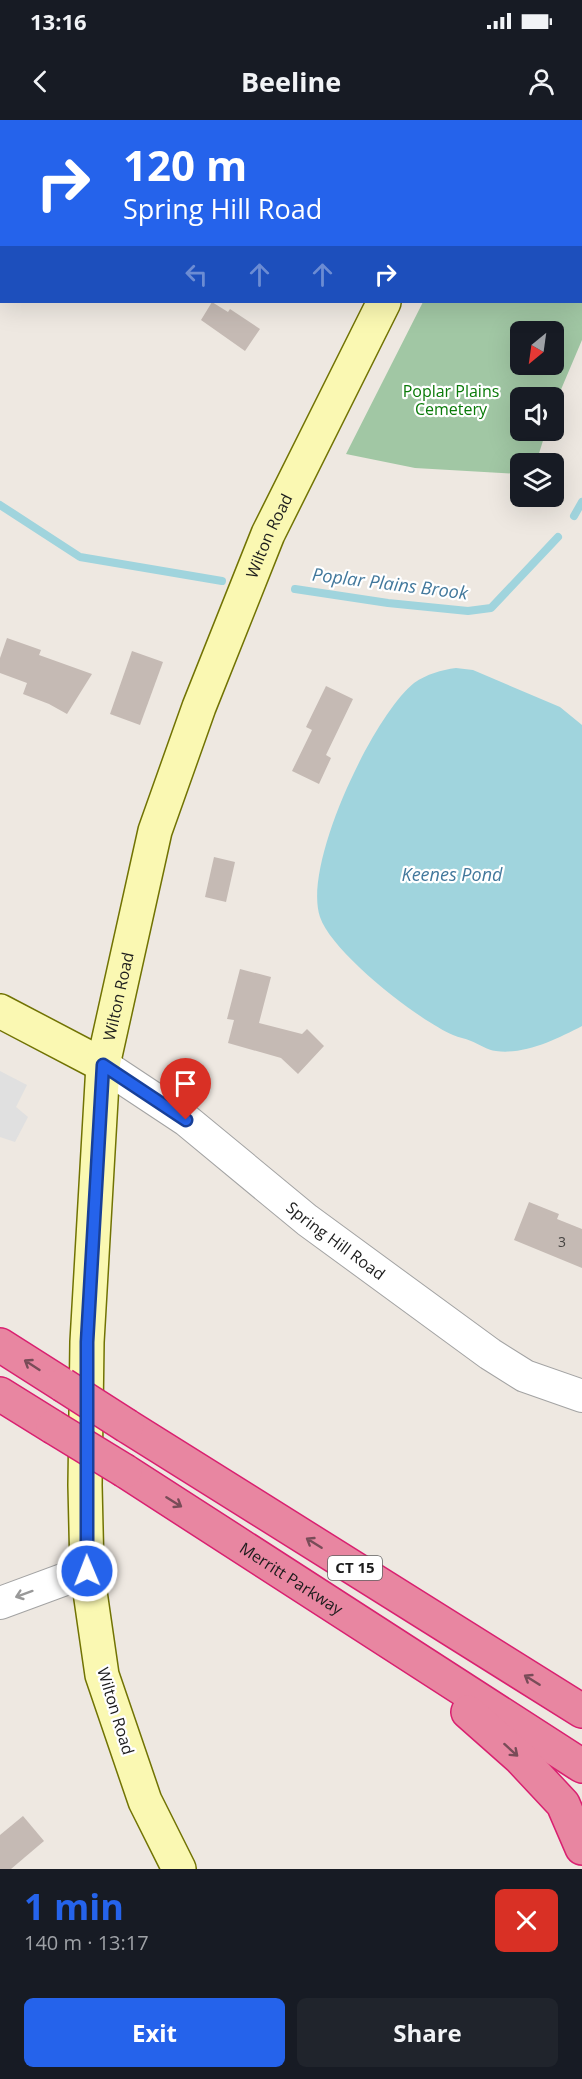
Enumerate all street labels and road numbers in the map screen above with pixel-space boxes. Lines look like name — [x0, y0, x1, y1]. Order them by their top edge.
street label: Wilton Road — [241, 490, 297, 581]
street label: Wilton Road — [98, 950, 139, 1043]
street label: Spring Hill Road — [282, 1196, 390, 1285]
street label: Merritt Parkway — [235, 1537, 348, 1620]
road number: CT 15 — [328, 1556, 382, 1580]
street label: Wilton Road — [92, 1665, 140, 1757]

